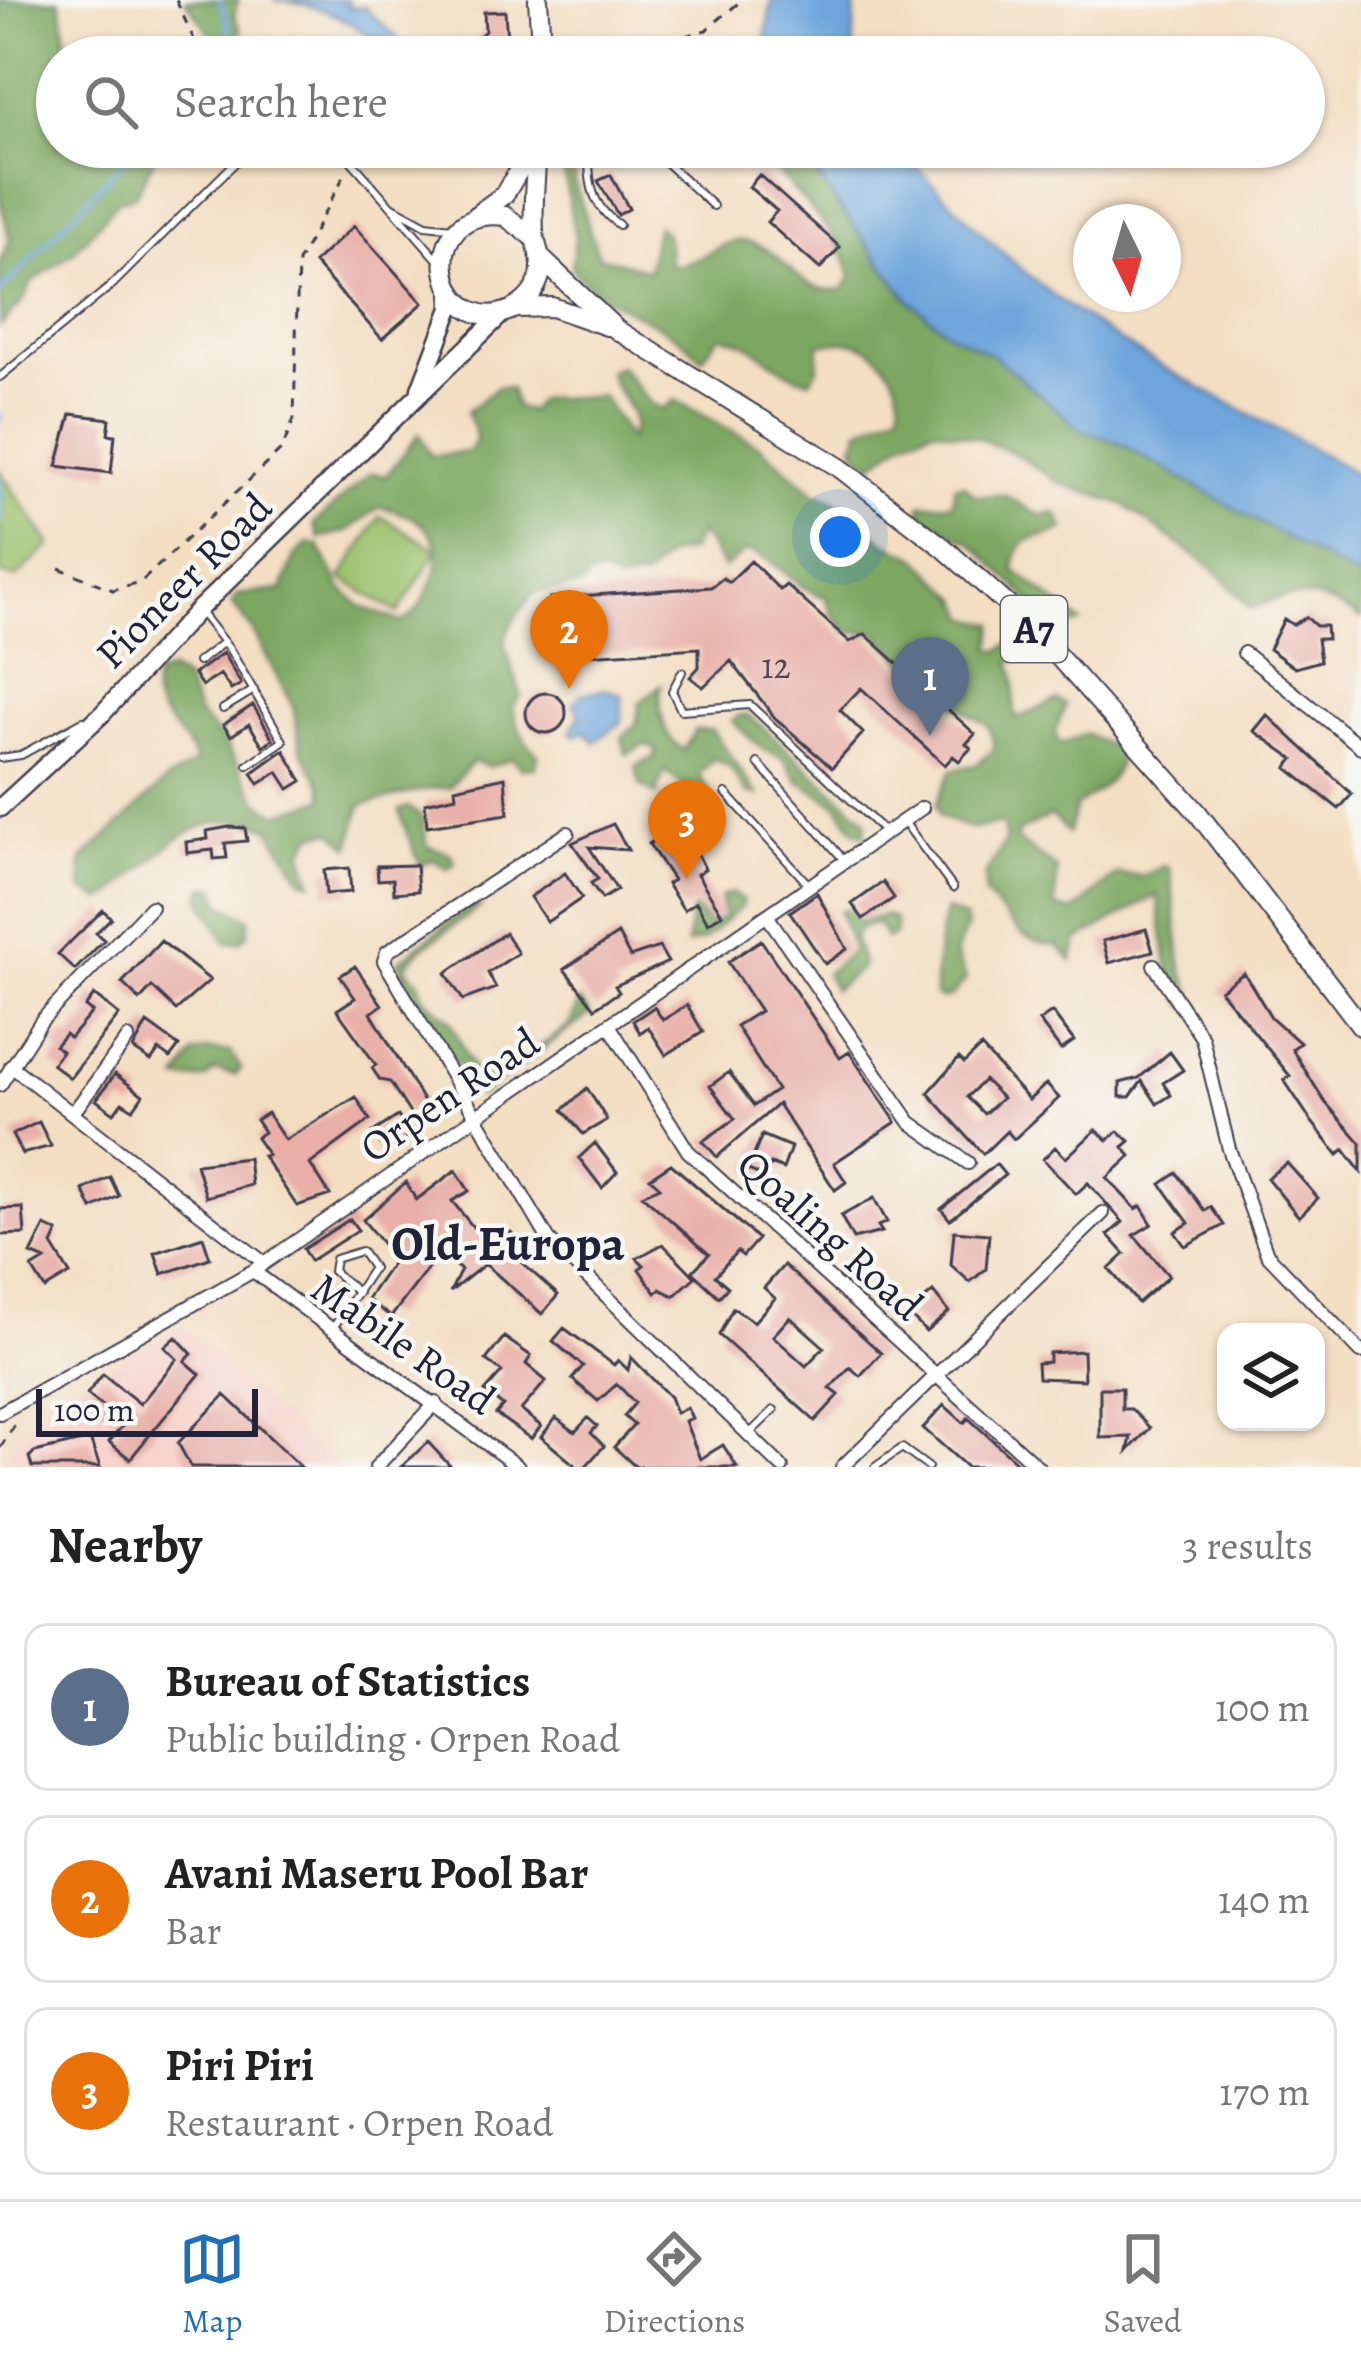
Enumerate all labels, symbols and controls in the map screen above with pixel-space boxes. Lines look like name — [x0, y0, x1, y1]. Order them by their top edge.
search box — [36, 36, 1325, 168]
icon: search — [78, 69, 144, 135]
text: Search here — [174, 71, 388, 133]
north arrow — [1073, 204, 1181, 312]
street label: Pioneer Road — [83, 479, 284, 681]
your location — [810, 507, 870, 567]
pin: 2 — [530, 590, 608, 689]
road number: A7 — [1001, 596, 1067, 662]
pin: 1 — [891, 637, 969, 736]
house number: 12 — [761, 641, 791, 690]
pin: 3 — [648, 780, 726, 879]
street label: Orpen Road — [348, 1013, 551, 1175]
street label: Qoaling Road — [726, 1136, 936, 1333]
district label: Old-Europa — [391, 1211, 625, 1277]
street label: Mabile Road — [300, 1259, 508, 1428]
map controls — [1217, 1323, 1325, 1431]
button: layers — [1217, 1323, 1325, 1431]
scale bar — [36, 1383, 258, 1436]
text: 100 m — [54, 1387, 134, 1432]
text: Nearby — [48, 1510, 202, 1580]
text: 3 results — [1182, 1519, 1313, 1572]
text: Bureau of Statistics — [165, 1650, 530, 1712]
text: 1 — [83, 1681, 97, 1734]
text: 100 m — [1215, 1681, 1310, 1734]
text: Public building · Orpen Road — [165, 1712, 620, 1765]
text: Avani Maseru Pool Bar — [165, 1842, 589, 1904]
text: 2 — [81, 1873, 99, 1926]
text: 140 m — [1218, 1873, 1310, 1926]
text: Bar — [165, 1904, 221, 1957]
text: Piri Piri — [165, 2034, 314, 2096]
text: 3 — [82, 2065, 98, 2118]
text: 170 m — [1219, 2065, 1310, 2118]
text: Restaurant · Orpen Road — [165, 2096, 553, 2149]
tab: Map — [179, 2226, 245, 2343]
tab: Directions — [604, 2226, 745, 2343]
tab: Saved — [1104, 2226, 1182, 2343]

